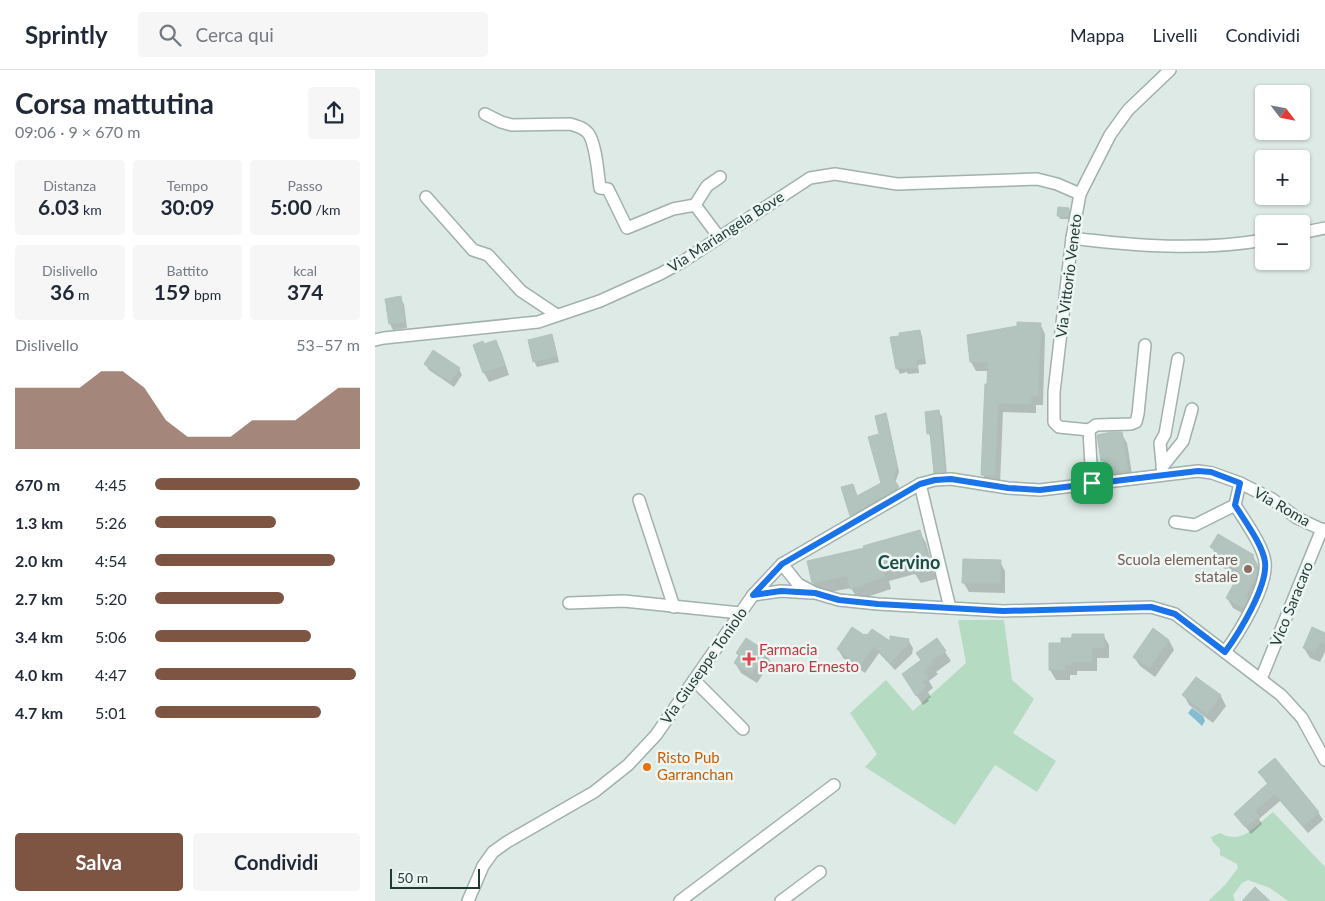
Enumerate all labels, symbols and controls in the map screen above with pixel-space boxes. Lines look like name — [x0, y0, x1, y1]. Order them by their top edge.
search box — [138, 12, 488, 57]
text: Sprintly — [25, 20, 108, 49]
icon: search — [156, 21, 184, 49]
text: Cerca qui — [196, 23, 274, 46]
text: Mappa — [1070, 24, 1125, 46]
text: Livelli — [1153, 24, 1197, 46]
text: Condividi — [1225, 24, 1300, 46]
north arrow — [1255, 85, 1310, 140]
map controls — [1255, 85, 1310, 270]
text: Corsa mattutina — [15, 86, 214, 120]
button: share — [308, 87, 360, 139]
text: 09:06 · 9 × 670 m — [15, 122, 140, 141]
button: + — [1255, 150, 1310, 205]
text: Distanza — [43, 177, 96, 194]
text: Tempo — [167, 177, 208, 194]
text: Passo — [288, 177, 323, 194]
street label: Via Mariangela Bove — [664, 187, 787, 275]
text: 6.03 — [38, 194, 79, 219]
text: 30:09 — [160, 194, 215, 219]
text: 5:00 — [270, 194, 312, 219]
text: km — [79, 201, 102, 218]
text: /km — [312, 201, 340, 218]
street label: Via Vittorio Veneto — [1051, 213, 1085, 339]
button: − — [1255, 215, 1310, 270]
text: Dislivello — [42, 262, 98, 279]
text: Battito — [167, 262, 208, 279]
text: kcal — [293, 262, 317, 279]
text: 36 — [50, 279, 74, 304]
text: 159 — [154, 279, 190, 304]
text: 374 — [287, 279, 323, 304]
text: m — [74, 286, 90, 303]
text: bpm — [190, 286, 221, 303]
text: Dislivello — [15, 335, 79, 354]
text: 53–57 m — [296, 335, 360, 354]
pin — [1071, 462, 1113, 504]
icon: arrive — [1078, 469, 1106, 497]
text: 670 m — [15, 475, 60, 494]
text: 4:45 — [95, 475, 127, 494]
street label: Via Roma — [1251, 483, 1314, 529]
text: 1.3 km — [15, 513, 63, 532]
text: 5:26 — [95, 513, 127, 532]
place label: Scuola elementare statale — [1117, 550, 1238, 585]
text: 2.0 km — [15, 551, 63, 570]
text: 4:54 — [95, 551, 127, 570]
district label: Cervino — [878, 551, 940, 573]
street label: Vico Saracaro — [1266, 559, 1316, 649]
marker: Scuola elementare statale — [1242, 563, 1254, 575]
text: 2.7 km — [15, 589, 63, 608]
text: 5:20 — [95, 589, 127, 608]
street label: Via Giuseppe Toniolo — [656, 604, 750, 727]
text: 3.4 km — [15, 627, 63, 646]
text: 5:06 — [95, 627, 127, 646]
place label: Farmacia Panaro Ernesto — [759, 640, 859, 675]
marker: Farmacia Panaro Ernesto — [743, 653, 755, 665]
text: 4.0 km — [15, 665, 63, 684]
text: 4:47 — [95, 665, 127, 684]
text: 4.7 km — [15, 703, 63, 722]
text: 5:01 — [95, 703, 127, 722]
place label: Risto Pub Garranchan — [657, 748, 733, 783]
marker: Risto Pub Garranchan — [641, 761, 653, 773]
button: Salva — [15, 833, 183, 891]
button: Condividi — [193, 833, 360, 891]
scale bar — [390, 866, 480, 889]
text: 50 m — [397, 869, 428, 886]

